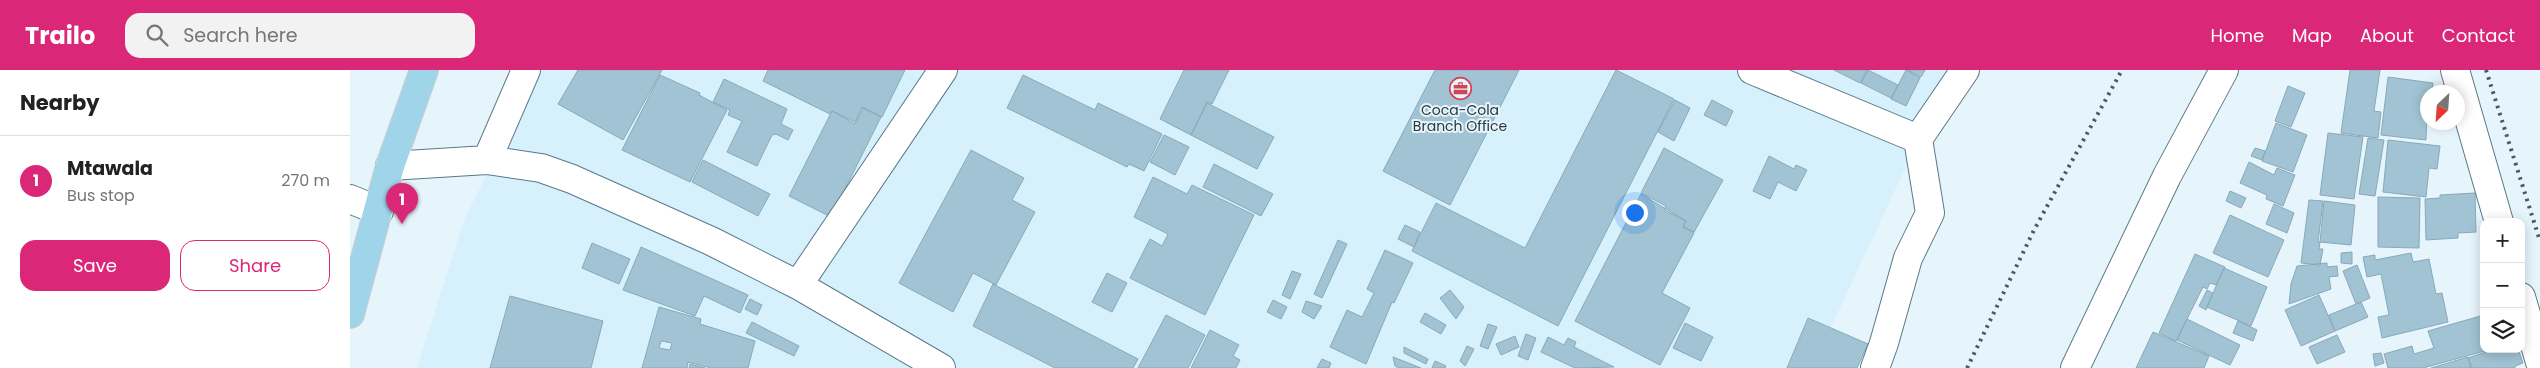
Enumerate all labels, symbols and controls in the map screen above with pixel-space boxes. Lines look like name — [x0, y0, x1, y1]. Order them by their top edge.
search box — [125, 13, 475, 58]
text: Trailo — [25, 19, 95, 52]
icon: search — [143, 21, 171, 49]
text: Search here — [183, 22, 298, 49]
text: Home — [2210, 23, 2264, 48]
text: Map — [2292, 23, 2332, 48]
text: About — [2360, 23, 2414, 48]
text: Contact — [2442, 23, 2515, 48]
office icon: Coca-Cola Branch Office — [1448, 76, 1472, 100]
north arrow — [2420, 85, 2465, 130]
text: Nearby — [20, 88, 100, 117]
place label: Coca-Cola Branch Office — [1413, 100, 1507, 136]
text: Mtawala — [67, 155, 153, 182]
text: 1 — [33, 169, 39, 192]
text: 270 m — [281, 169, 330, 192]
pin: 1 — [386, 183, 418, 224]
text: Bus stop — [67, 184, 135, 207]
your location — [1622, 200, 1648, 226]
map controls — [2480, 218, 2525, 353]
button: + — [2480, 218, 2525, 263]
button: Save — [20, 240, 170, 291]
button: Share — [180, 240, 330, 291]
button: − — [2480, 263, 2525, 308]
button: layers — [2480, 308, 2525, 353]

